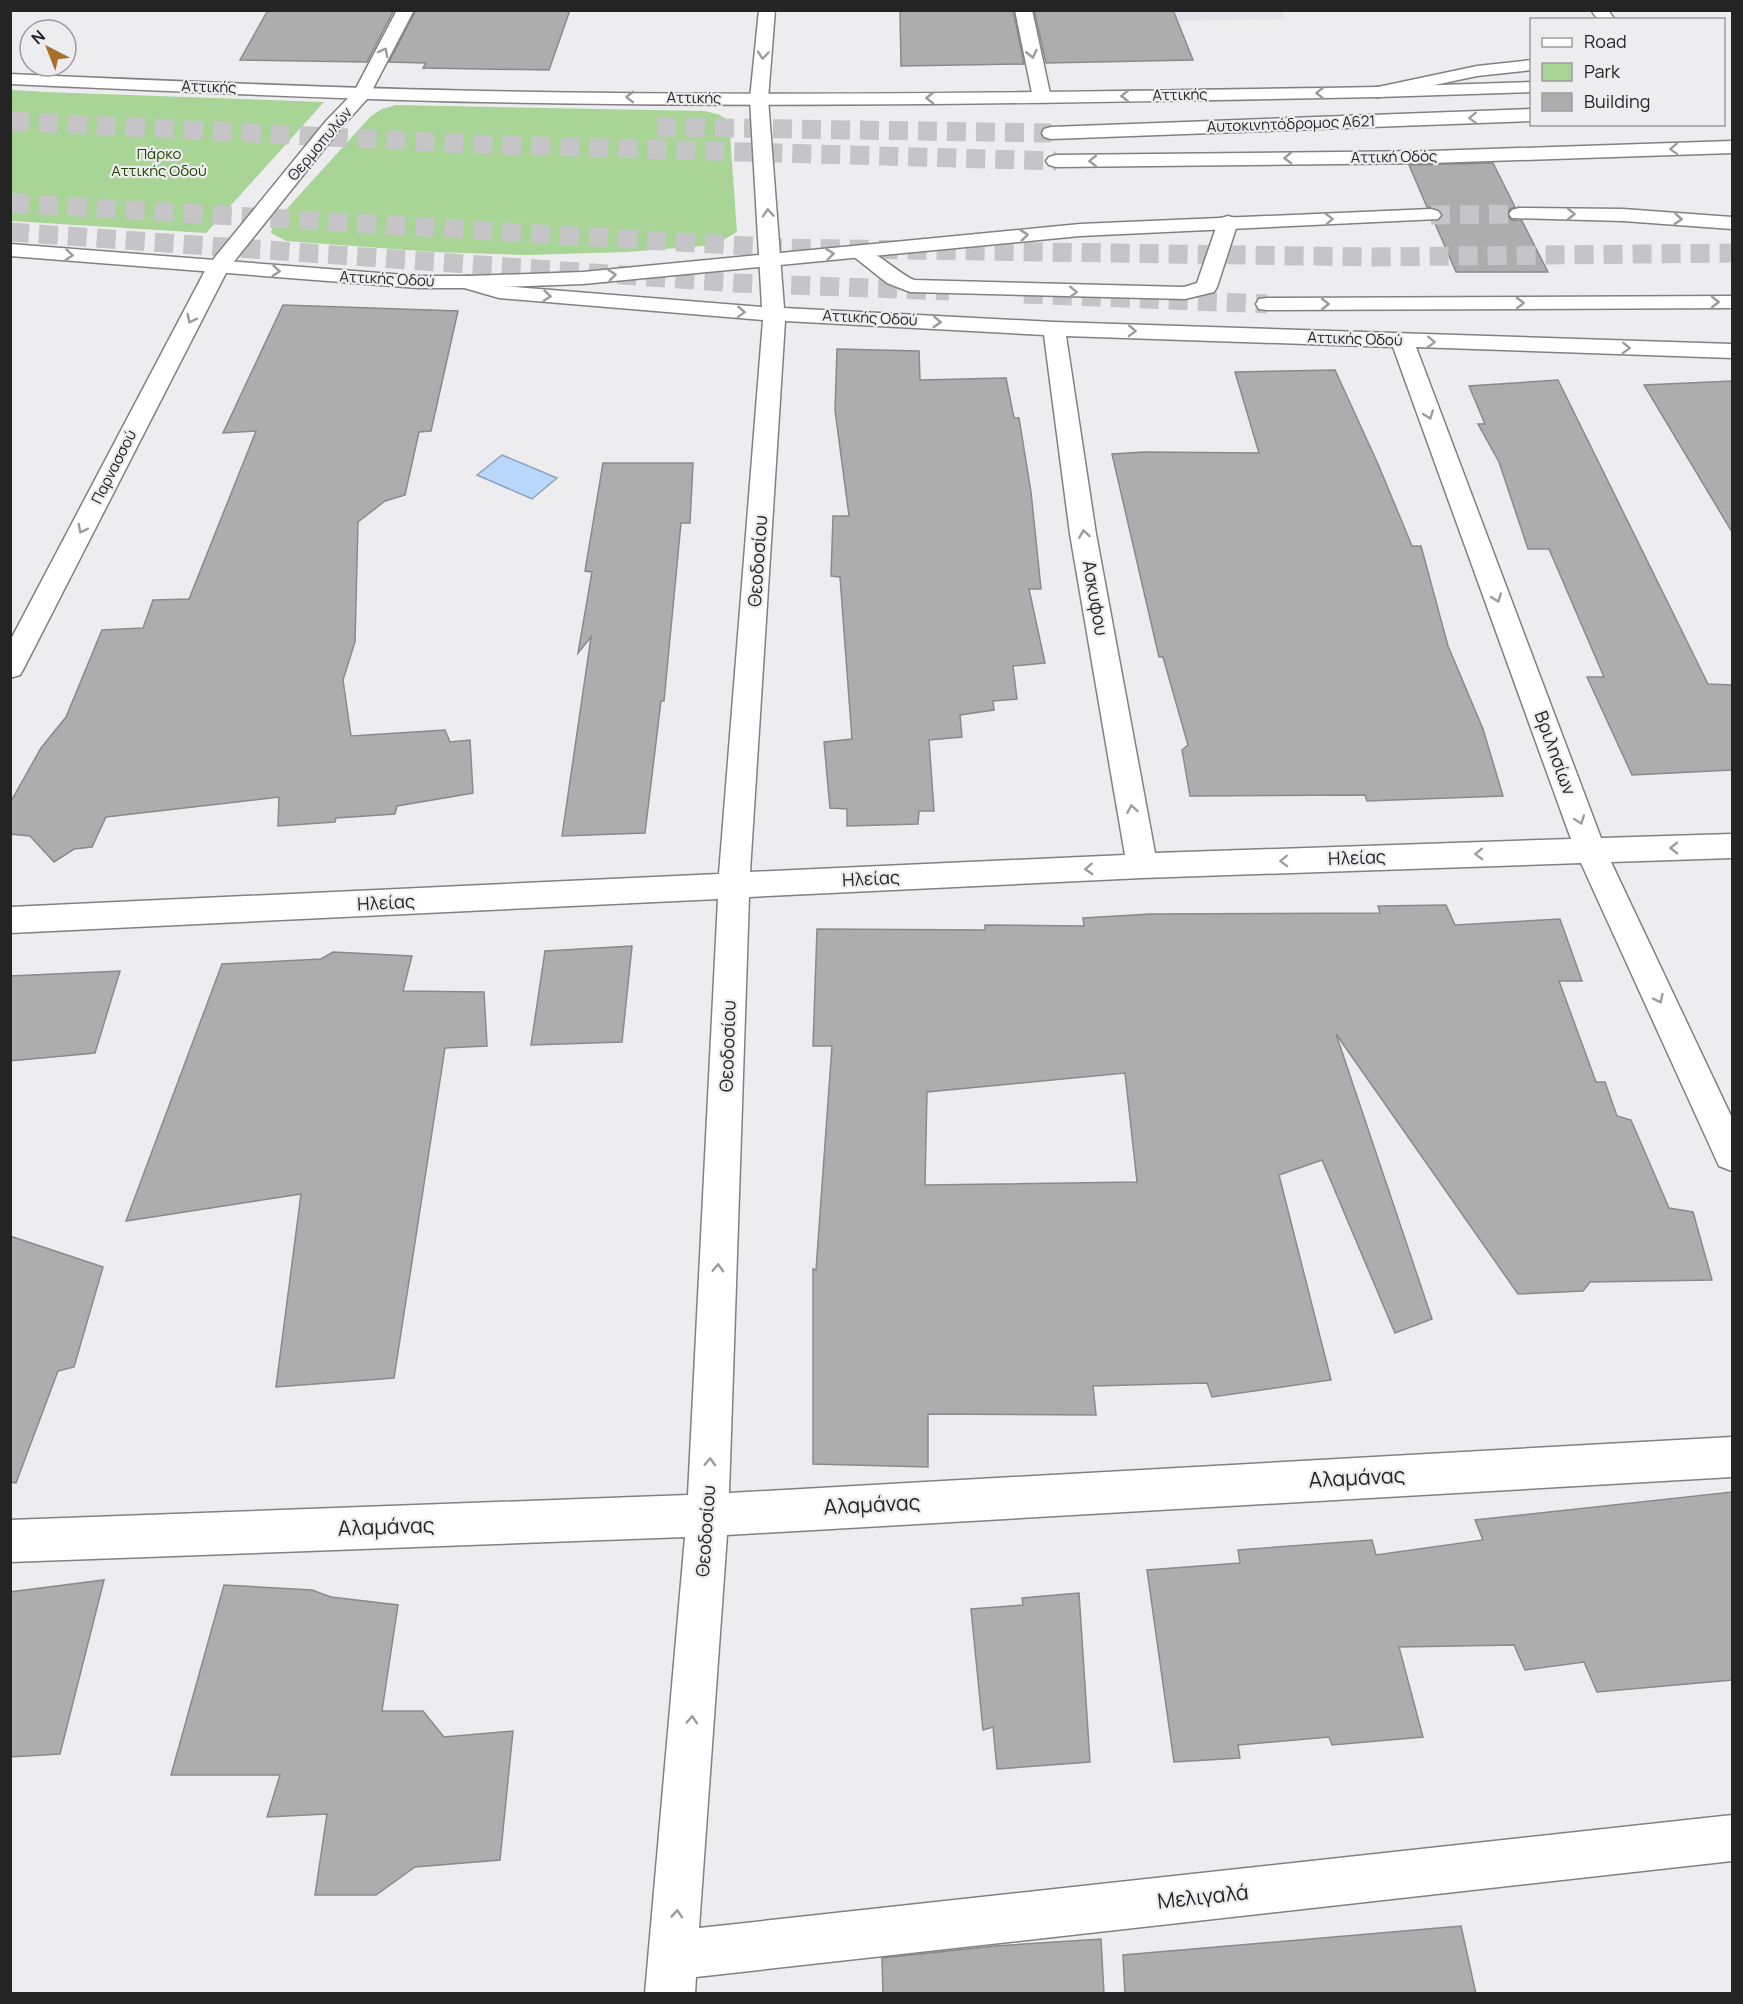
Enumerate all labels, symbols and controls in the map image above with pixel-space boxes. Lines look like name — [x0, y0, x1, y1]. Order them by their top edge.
north arrow — [18, 18, 78, 78]
legend — [1530, 18, 1725, 126]
text: N — [26, 25, 50, 49]
text: Road — [1584, 29, 1627, 53]
one-way arrow — [377, 48, 388, 58]
one-way arrow — [1025, 49, 1038, 59]
one-way arrow — [757, 50, 770, 59]
text: Park — [1584, 59, 1621, 83]
street label: Αττικής — [181, 75, 237, 98]
street label: Αττικής — [1152, 84, 1208, 105]
street label: Αττικής — [666, 87, 722, 108]
one-way arrow — [1315, 87, 1324, 99]
text: Building — [1584, 89, 1650, 113]
one-way arrow — [1121, 90, 1130, 103]
one-way arrow — [626, 91, 635, 103]
one-way arrow — [926, 92, 935, 104]
street label: Θερμοπυλών — [283, 102, 357, 185]
street label: Αυτοκινητόδρομος Α621 — [1206, 110, 1376, 137]
one-way arrow — [1469, 111, 1478, 124]
park label: Πάρκο Αττικής Οδού — [111, 143, 207, 181]
one-way arrow — [1670, 143, 1679, 155]
street label: Αττική Οδός — [1350, 145, 1437, 168]
one-way arrow — [1284, 152, 1293, 164]
one-way arrow — [1089, 154, 1098, 167]
one-way arrow — [762, 208, 775, 217]
one-way arrow — [1566, 208, 1575, 220]
one-way arrow — [1673, 212, 1682, 225]
one-way arrow — [1324, 213, 1333, 225]
one-way arrow — [1020, 229, 1029, 242]
one-way arrow — [64, 248, 73, 261]
one-way arrow — [826, 248, 835, 261]
one-way arrow — [271, 264, 280, 277]
street label: Αττικής Οδού — [339, 266, 435, 291]
one-way arrow — [607, 269, 616, 282]
one-way arrow — [1069, 286, 1078, 298]
one-way arrow — [543, 289, 552, 302]
one-way arrow — [1711, 296, 1720, 308]
one-way arrow — [1516, 297, 1525, 309]
one-way arrow — [1321, 298, 1330, 310]
one-way arrow — [737, 305, 746, 318]
street label: Αττικής Οδού — [822, 305, 918, 330]
one-way arrow — [187, 312, 198, 323]
one-way arrow — [932, 315, 941, 328]
one-way arrow — [1127, 325, 1136, 338]
street label: Αττικής Οδού — [1307, 326, 1403, 351]
one-way arrow — [1427, 335, 1436, 348]
one-way arrow — [1622, 341, 1631, 354]
one-way arrow — [1422, 410, 1435, 420]
street label: Παρνασσού — [86, 426, 141, 507]
street label: Θεοδοσίου — [742, 514, 772, 608]
one-way arrow — [78, 523, 89, 534]
one-way arrow — [1078, 529, 1090, 539]
street label: Ασκυφου — [1078, 558, 1114, 637]
one-way arrow — [1490, 592, 1503, 603]
street label: Βριλησίων — [1530, 707, 1582, 798]
one-way arrow — [1126, 804, 1139, 814]
one-way arrow — [1572, 815, 1585, 825]
one-way arrow — [1670, 841, 1679, 854]
street label: Ηλείας — [1328, 844, 1386, 870]
one-way arrow — [1475, 847, 1484, 860]
one-way arrow — [1280, 855, 1289, 867]
one-way arrow — [1085, 862, 1094, 875]
street label: Ηλείας — [841, 865, 900, 891]
street label: Ηλείας — [356, 889, 415, 915]
one-way arrow — [1651, 992, 1663, 1003]
street label: Θεοδοσίου — [713, 1000, 741, 1092]
one-way arrow — [712, 1263, 725, 1272]
one-way arrow — [703, 1458, 716, 1467]
street label: Αλαμάνας — [1308, 1460, 1406, 1494]
street label: Θεοδοσίου — [690, 1484, 720, 1578]
street label: Αλαμάνας — [823, 1487, 921, 1521]
street label: Αλαμάνας — [337, 1510, 435, 1542]
one-way arrow — [685, 1715, 698, 1724]
street label: Μελιγαλά — [1156, 1877, 1250, 1915]
one-way arrow — [670, 1910, 683, 1919]

